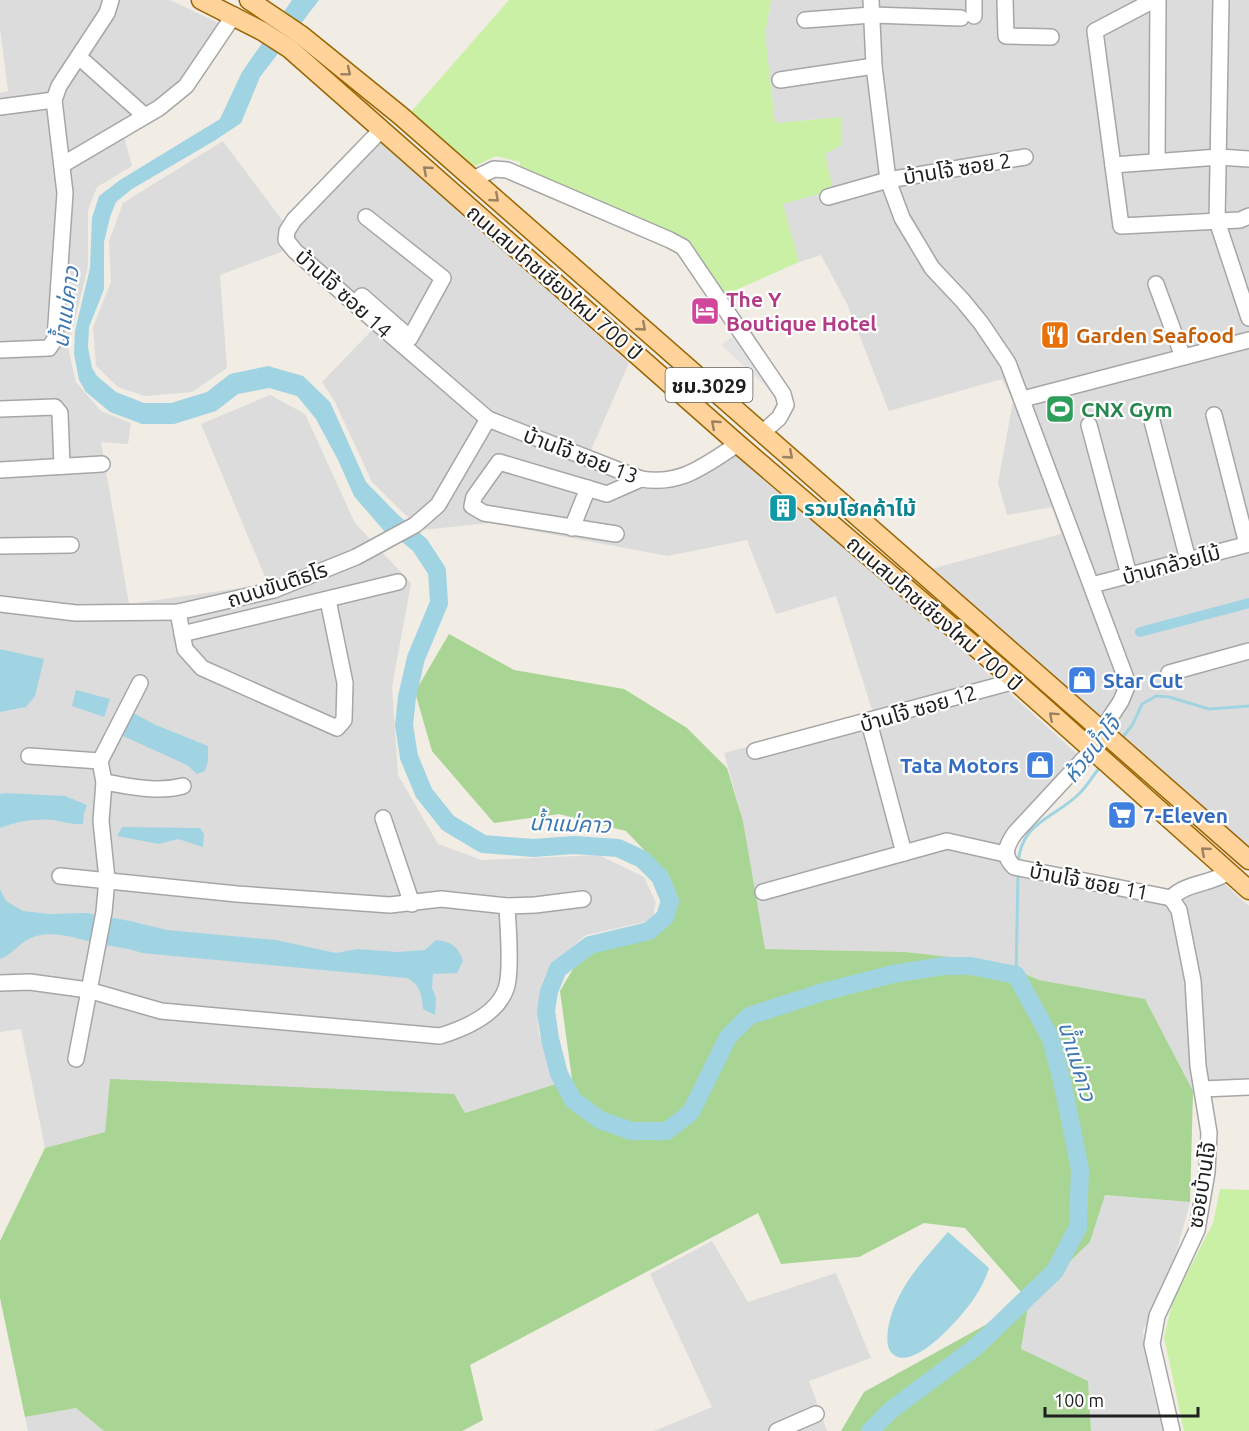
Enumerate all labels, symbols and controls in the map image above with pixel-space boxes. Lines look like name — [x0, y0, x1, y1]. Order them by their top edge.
one-way arrow — [340, 65, 351, 76]
street label: บ้านโจ้ ซอย 2 — [901, 148, 1013, 188]
one-way arrow — [423, 166, 434, 177]
one-way arrow — [488, 191, 499, 202]
street label: ถนนสมโภชเชียงใหม่ 700 ปี — [462, 199, 648, 365]
street label: บ้านโจ้ ซอย 14 — [291, 244, 397, 342]
water label: น้ำแม่คาว — [45, 263, 83, 349]
place label: The Y Boutique Hotel — [726, 287, 877, 335]
hotel icon: The Y Boutique Hotel — [689, 295, 721, 327]
restaurant icon: Garden Seafood — [1039, 319, 1071, 351]
one-way arrow — [635, 320, 646, 331]
place label: Garden Seafood — [1076, 323, 1234, 347]
road number: ชม.3029 — [666, 368, 752, 402]
sports icon: CNX Gym — [1044, 393, 1076, 425]
place label: CNX Gym — [1081, 397, 1173, 421]
one-way arrow — [711, 420, 722, 431]
street label: บ้านโจ้ ซอย 13 — [520, 422, 642, 488]
one-way arrow — [782, 448, 793, 459]
building icon: รวมโฮคค้าไม้ — [767, 492, 799, 524]
place label: รวมโฮคค้าไม้ — [804, 496, 916, 520]
street label: ถนนสมโภชเชียงใหม่ 700 ปี — [842, 530, 1028, 696]
street label: บ้านกล้วยไม้ — [1119, 539, 1223, 589]
street label: ถนนขันติธโร — [224, 557, 330, 611]
shop icon: Star Cut — [1066, 664, 1098, 696]
place label: Star Cut — [1103, 668, 1183, 692]
street label: บ้านโจ้ ซอย 12 — [857, 680, 979, 736]
water label: ห้วยน้ำโจ้ — [1056, 707, 1127, 787]
one-way arrow — [1050, 712, 1060, 723]
shop icon: Tata Motors — [1024, 749, 1056, 781]
place label: Tata Motors — [900, 753, 1019, 777]
supermarket icon: 7-Eleven — [1106, 799, 1138, 831]
place label: 7-Eleven — [1143, 803, 1228, 827]
water label: น้ำแม่คาว — [529, 807, 612, 837]
one-way arrow — [1201, 847, 1212, 858]
street label: บ้านโจ้ ซอย 11 — [1028, 858, 1150, 904]
water label: น้ำแม่คาว — [1054, 1018, 1104, 1105]
street label: ซอยบ้านโจ้ — [1182, 1140, 1220, 1230]
scale bar — [1045, 1380, 1198, 1418]
text: 100 m — [1054, 1390, 1104, 1410]

